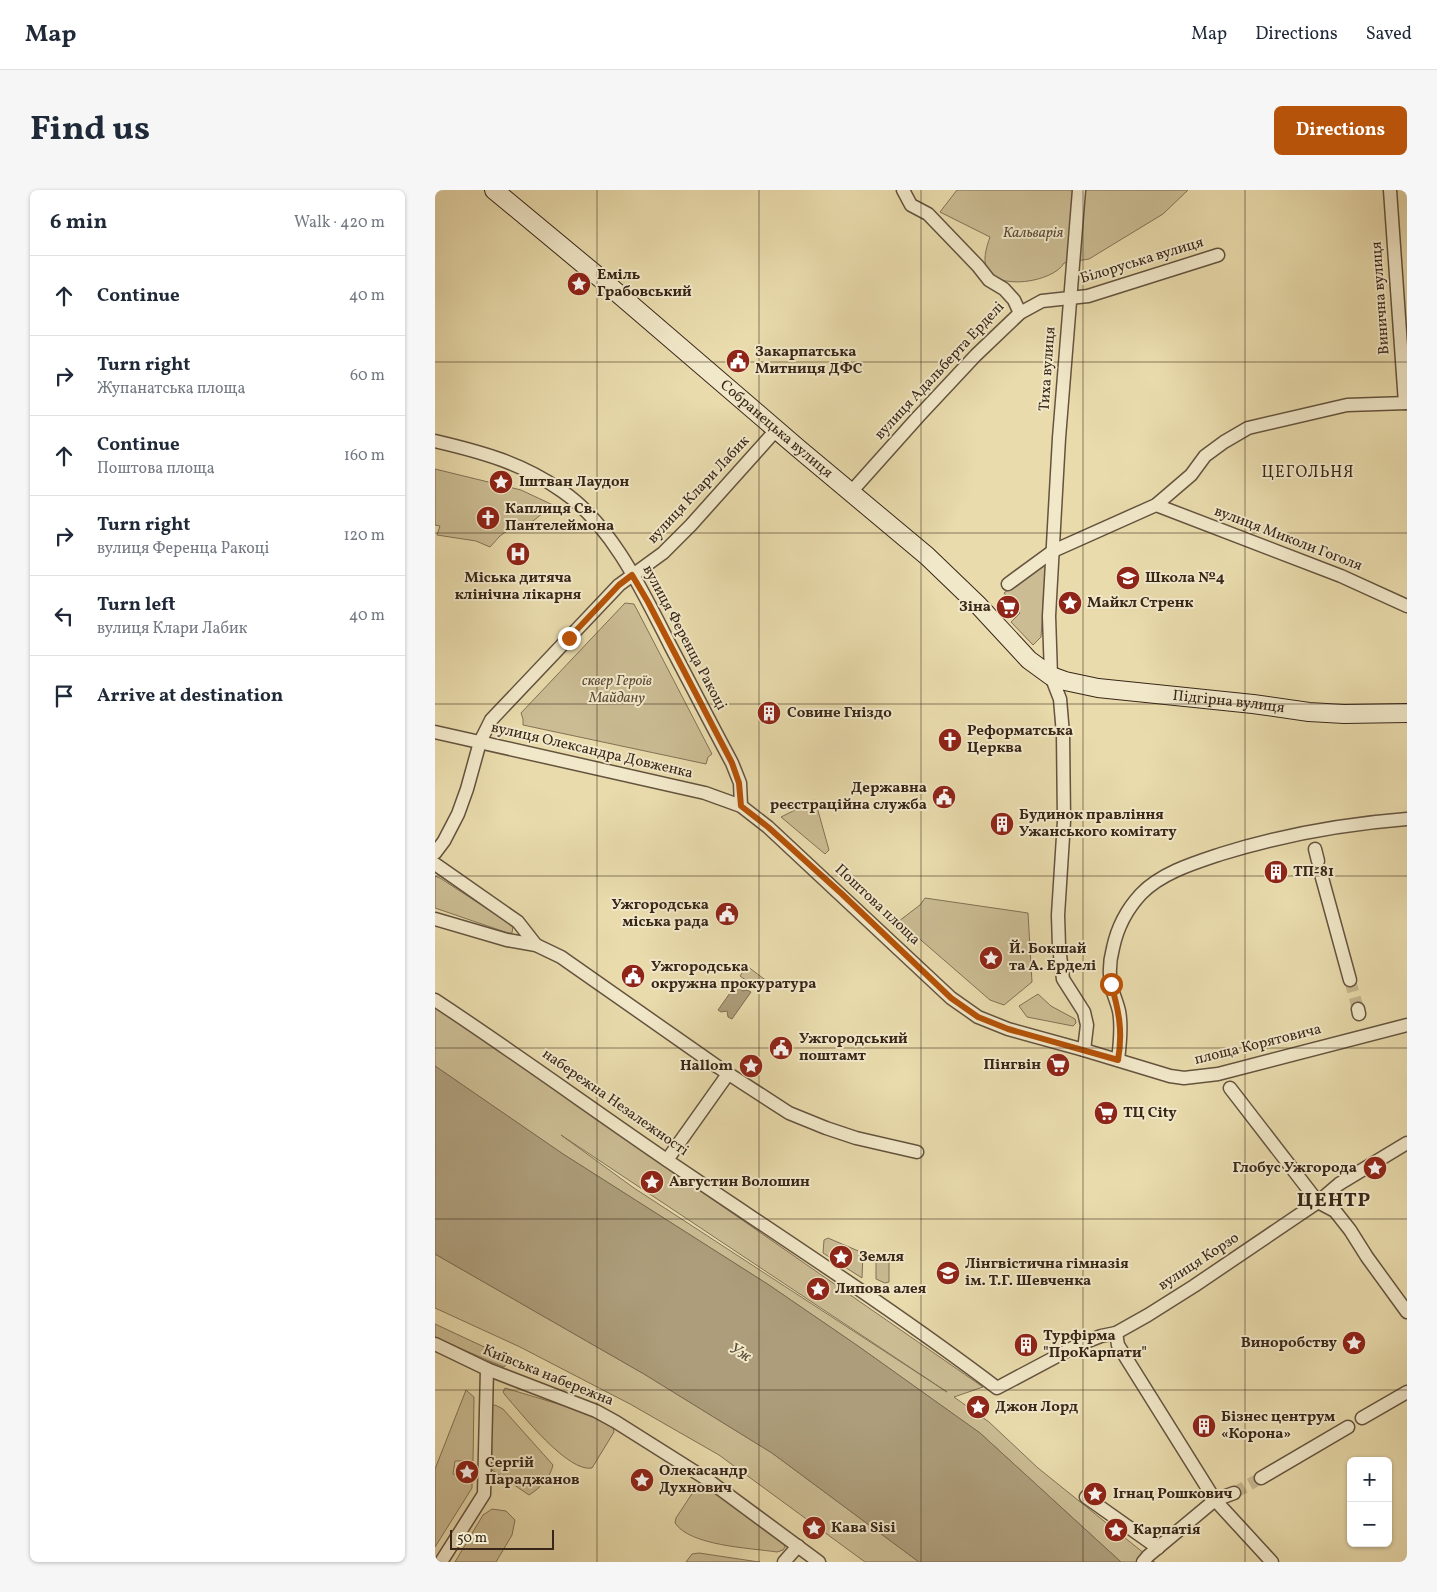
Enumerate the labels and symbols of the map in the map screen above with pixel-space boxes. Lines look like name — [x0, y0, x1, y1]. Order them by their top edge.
park label: Кальварія — [1003, 223, 1063, 244]
street label: Білоруська вулиця — [1078, 232, 1206, 290]
street label: Винична вулиця — [1367, 240, 1395, 355]
place label: Еміль Грабовський — [597, 265, 692, 303]
place icon: Еміль Грабовський — [566, 271, 592, 297]
street label: вулиця Адальберта Ерделі — [870, 297, 1010, 445]
street label: Тиха вулиця — [1035, 326, 1061, 412]
place label: Закарпатська Митниця ДФС — [755, 342, 863, 380]
public building icon: Закарпатська Митниця ДФС — [725, 348, 751, 374]
street label: Собранецька вулиця — [715, 375, 837, 483]
street label: вулиця Клари Лабик — [643, 431, 755, 549]
district label: ЦЕГОЛЬНЯ — [1261, 462, 1355, 484]
place icon: Іштван Лаудон — [488, 469, 514, 495]
place label: Іштван Лаудон — [519, 472, 630, 493]
place label: Каплиця Св. Пантелеймона — [505, 499, 614, 537]
street label: вулиця Миколи Гоголя — [1211, 501, 1365, 577]
church icon: Каплиця Св. Пантелеймона — [475, 505, 501, 531]
hospital icon: Міська дитяча клінічна лікарня — [505, 541, 531, 567]
street label: вулиця Ференца Ракоці — [637, 562, 731, 714]
school or university icon: Школа №4 — [1115, 565, 1141, 591]
place label: Міська дитяча клінічна лікарня — [455, 568, 582, 606]
place label: Школа №4 — [1145, 568, 1225, 589]
place icon: Майкл Стренк — [1057, 590, 1083, 616]
place label: Майкл Стренк — [1087, 593, 1193, 614]
supermarket icon: Зіна — [995, 594, 1021, 620]
place label: Зіна — [959, 597, 991, 618]
route end — [558, 627, 581, 650]
park label: сквер Героїв Майдану — [582, 671, 652, 709]
street label: Підгірна вулиця — [1172, 685, 1286, 719]
building icon: Совине Гніздо — [756, 700, 782, 726]
place label: Совине Гніздо — [787, 703, 892, 724]
street label: вулиця Олександра Довженка — [489, 718, 695, 784]
place label: Реформатська Церква — [967, 721, 1073, 759]
church icon: Реформатська Церква — [937, 727, 963, 753]
place label: Державна реєстраційна служба — [770, 778, 927, 816]
public building icon: Державна реєстраційна служба — [931, 784, 957, 810]
place label: Будинок правління Ужанського комітату — [1019, 805, 1177, 843]
building icon: Будинок правління Ужанського комітату — [989, 811, 1015, 837]
building icon: ТП-81 — [1263, 859, 1289, 885]
street label: Поштова площа — [829, 860, 925, 950]
place label: ТП-81 — [1293, 862, 1334, 883]
place label: Ужгородська міська рада — [611, 895, 709, 933]
public building icon: Ужгородська міська рада — [714, 901, 740, 927]
place label: Й. Бокшай та А. Ерделі — [1009, 939, 1096, 977]
place icon: Й. Бокшай та А. Ерделі — [978, 945, 1004, 971]
place label: Ужгородська окружна прокуратура — [651, 957, 816, 995]
public building icon: Ужгородська окружна прокуратура — [620, 963, 646, 989]
route start — [1100, 973, 1123, 996]
street label: площа Корятовича — [1192, 1019, 1324, 1071]
place label: Ужгородський поштамт — [799, 1029, 908, 1067]
public building icon: Ужгородський поштамт — [768, 1035, 794, 1061]
street label: набережна Незалежності — [538, 1044, 692, 1162]
supermarket icon: Пінгвін — [1045, 1052, 1071, 1078]
place icon: Hallom — [738, 1053, 764, 1079]
place label: Пінгвін — [984, 1055, 1041, 1076]
place label: Hallom — [680, 1056, 733, 1077]
supermarket icon: ТЦ City — [1093, 1100, 1119, 1126]
place label: ТЦ City — [1123, 1103, 1177, 1124]
place icon: Глобус Ужгорода — [1362, 1155, 1388, 1181]
place label: Глобус Ужгорода — [1233, 1158, 1357, 1179]
place icon: Августин Волошин — [639, 1169, 665, 1195]
place label: Августин Волошин — [669, 1172, 810, 1193]
district label: ЦЕНТР — [1297, 1187, 1371, 1215]
street label: вулиця Корзо — [1154, 1228, 1244, 1296]
place icon: Земля — [828, 1244, 854, 1270]
place label: Земля — [859, 1247, 904, 1268]
place label: Лінгвістична гімназія ім. Т.Г. Шевченка — [965, 1254, 1129, 1292]
school or university icon: Лінгвістична гімназія ім. Т.Г. Шевченка — [935, 1260, 961, 1286]
place icon: Липова алея — [805, 1276, 831, 1302]
place label: Липова алея — [835, 1279, 927, 1300]
place label: Турфірма "ПроКарпати" — [1043, 1326, 1147, 1364]
place icon: Виноробству — [1341, 1330, 1367, 1356]
building icon: Турфірма "ПроКарпати" — [1013, 1332, 1039, 1358]
place label: Виноробству — [1241, 1333, 1338, 1354]
water label: Уж — [725, 1338, 755, 1368]
street label: Київська набережна — [479, 1340, 617, 1412]
place icon: Джон Лорд — [965, 1394, 991, 1420]
place label: Джон Лорд — [995, 1397, 1078, 1418]
place label: Бізнес центрум «Корона» — [1221, 1407, 1335, 1445]
building icon: Бізнес центрум «Корона» — [1191, 1413, 1217, 1439]
place label: Сергій Параджанов — [485, 1453, 580, 1491]
place icon: Сергій Параджанов — [454, 1459, 480, 1485]
place label: Олекасандр Духнович — [659, 1461, 747, 1499]
place icon: Олекасандр Духнович — [629, 1467, 655, 1493]
place icon: Ігнац Рошкович — [1082, 1481, 1108, 1507]
place label: Ігнац Рошкович — [1113, 1484, 1233, 1505]
place icon: Кава Sisi — [801, 1515, 827, 1541]
place icon: Карпатія — [1103, 1517, 1129, 1543]
place label: Кава Sisi — [831, 1518, 896, 1539]
place label: Карпатія — [1133, 1520, 1201, 1541]
scale bar — [450, 1527, 554, 1550]

